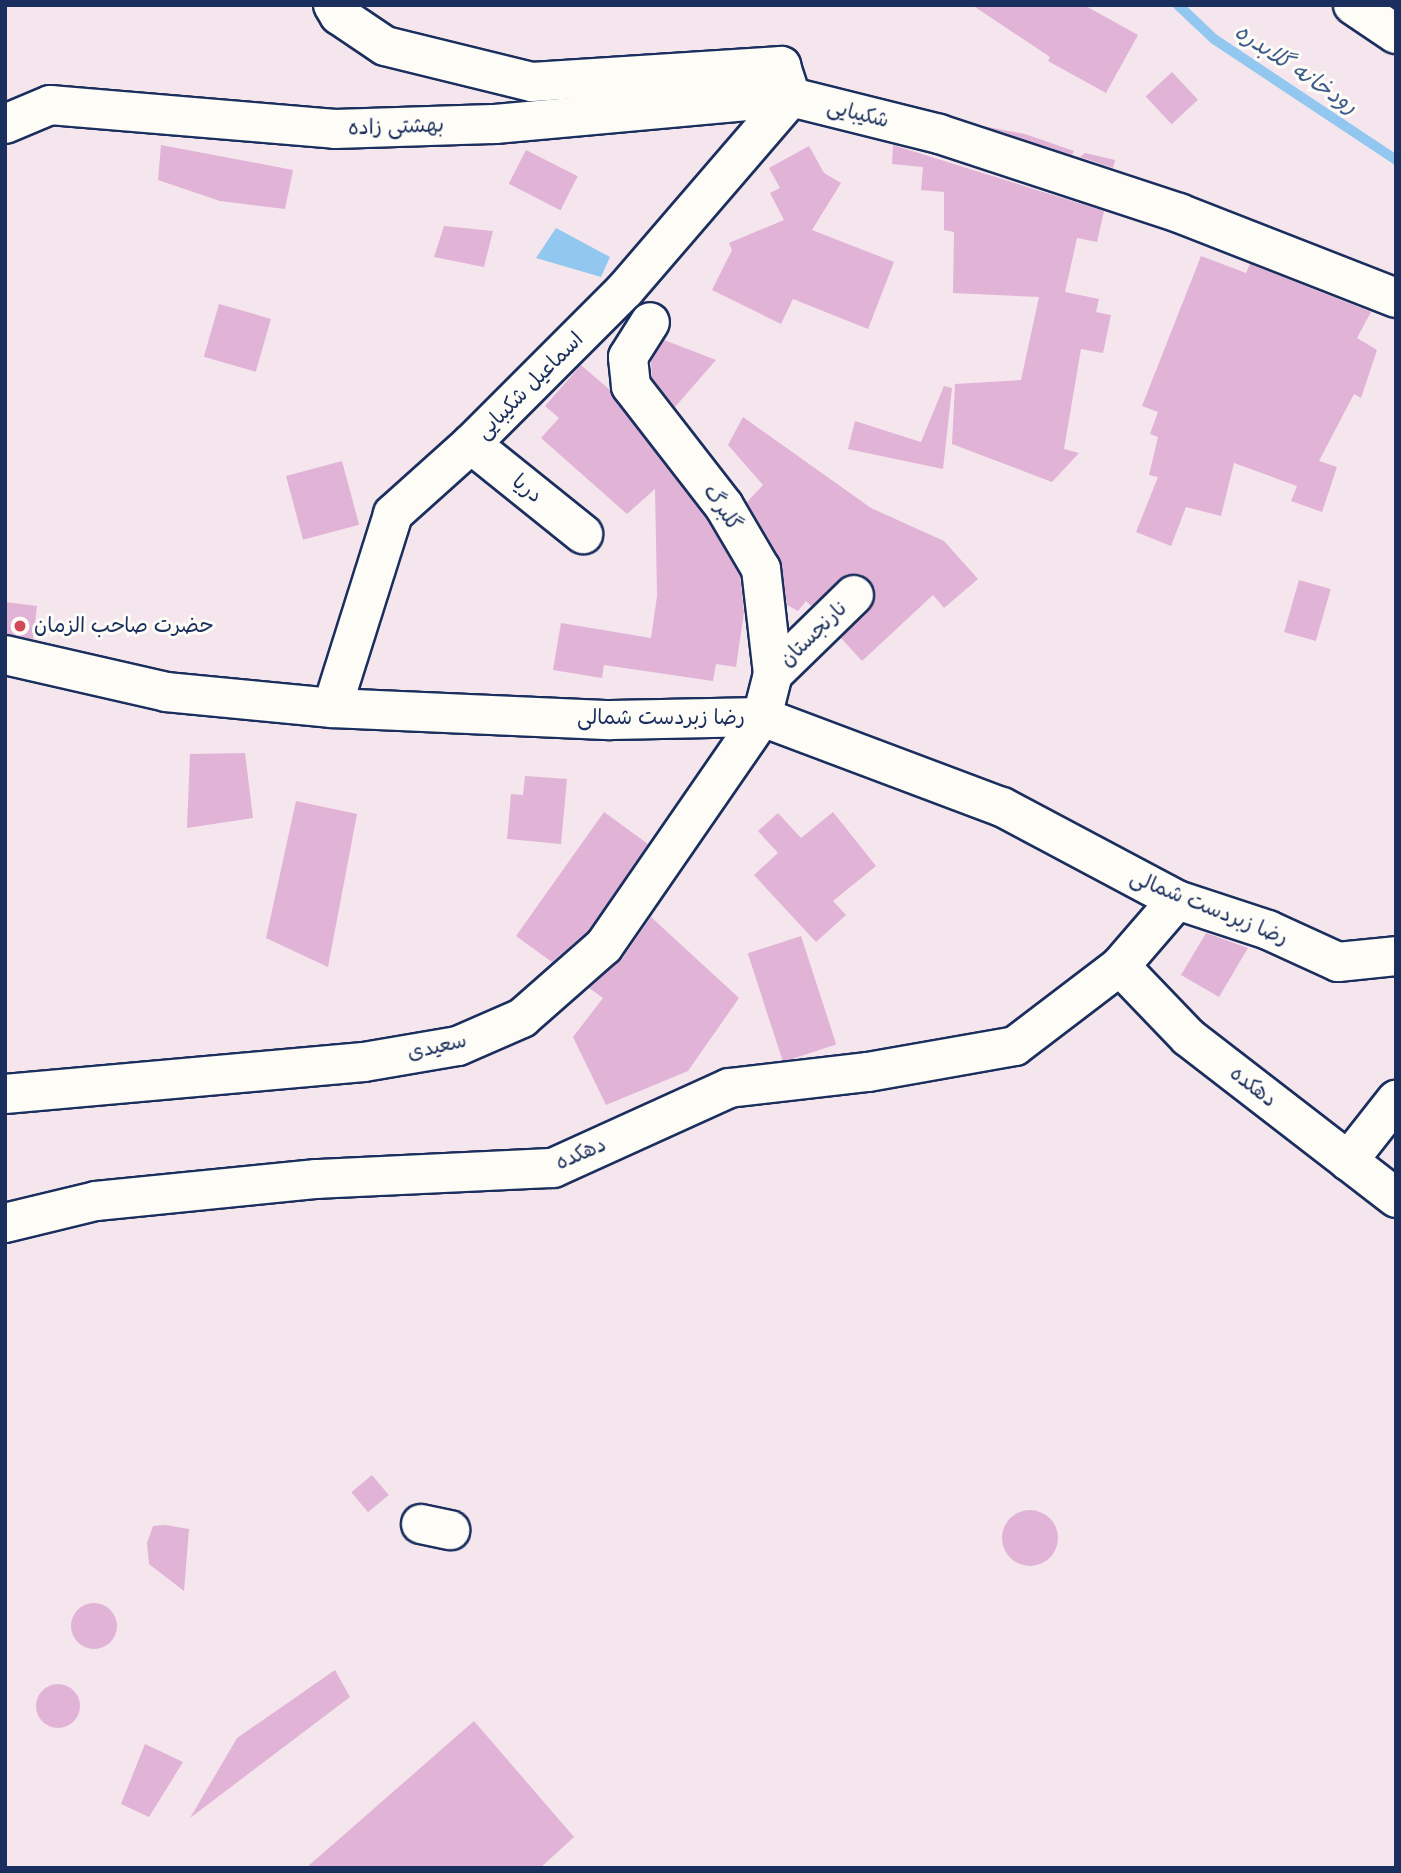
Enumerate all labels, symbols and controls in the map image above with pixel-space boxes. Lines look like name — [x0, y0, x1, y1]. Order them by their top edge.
water label: رودخانه گلابدره — [1229, 18, 1363, 120]
street label: شکیبایی — [824, 94, 892, 134]
street label: بهشتی زاده — [348, 113, 444, 141]
street label: اسماعیل شکیبایی — [471, 327, 589, 445]
street label: دریا — [507, 469, 547, 509]
street label: گلبرگ — [697, 480, 747, 536]
street label: نارنجستان — [775, 595, 853, 673]
place label: حضرت صاحب الزمان — [34, 613, 214, 639]
marker: حضرت صاحب الزمان — [12, 618, 28, 634]
street label: رضا زبردست شمالی — [577, 705, 745, 731]
street label: رضا زبردست شمالی — [1126, 865, 1292, 951]
street label: سعیدی — [405, 1028, 469, 1066]
street label: دهکده — [1225, 1061, 1281, 1113]
street label: دهکده — [552, 1132, 610, 1176]

